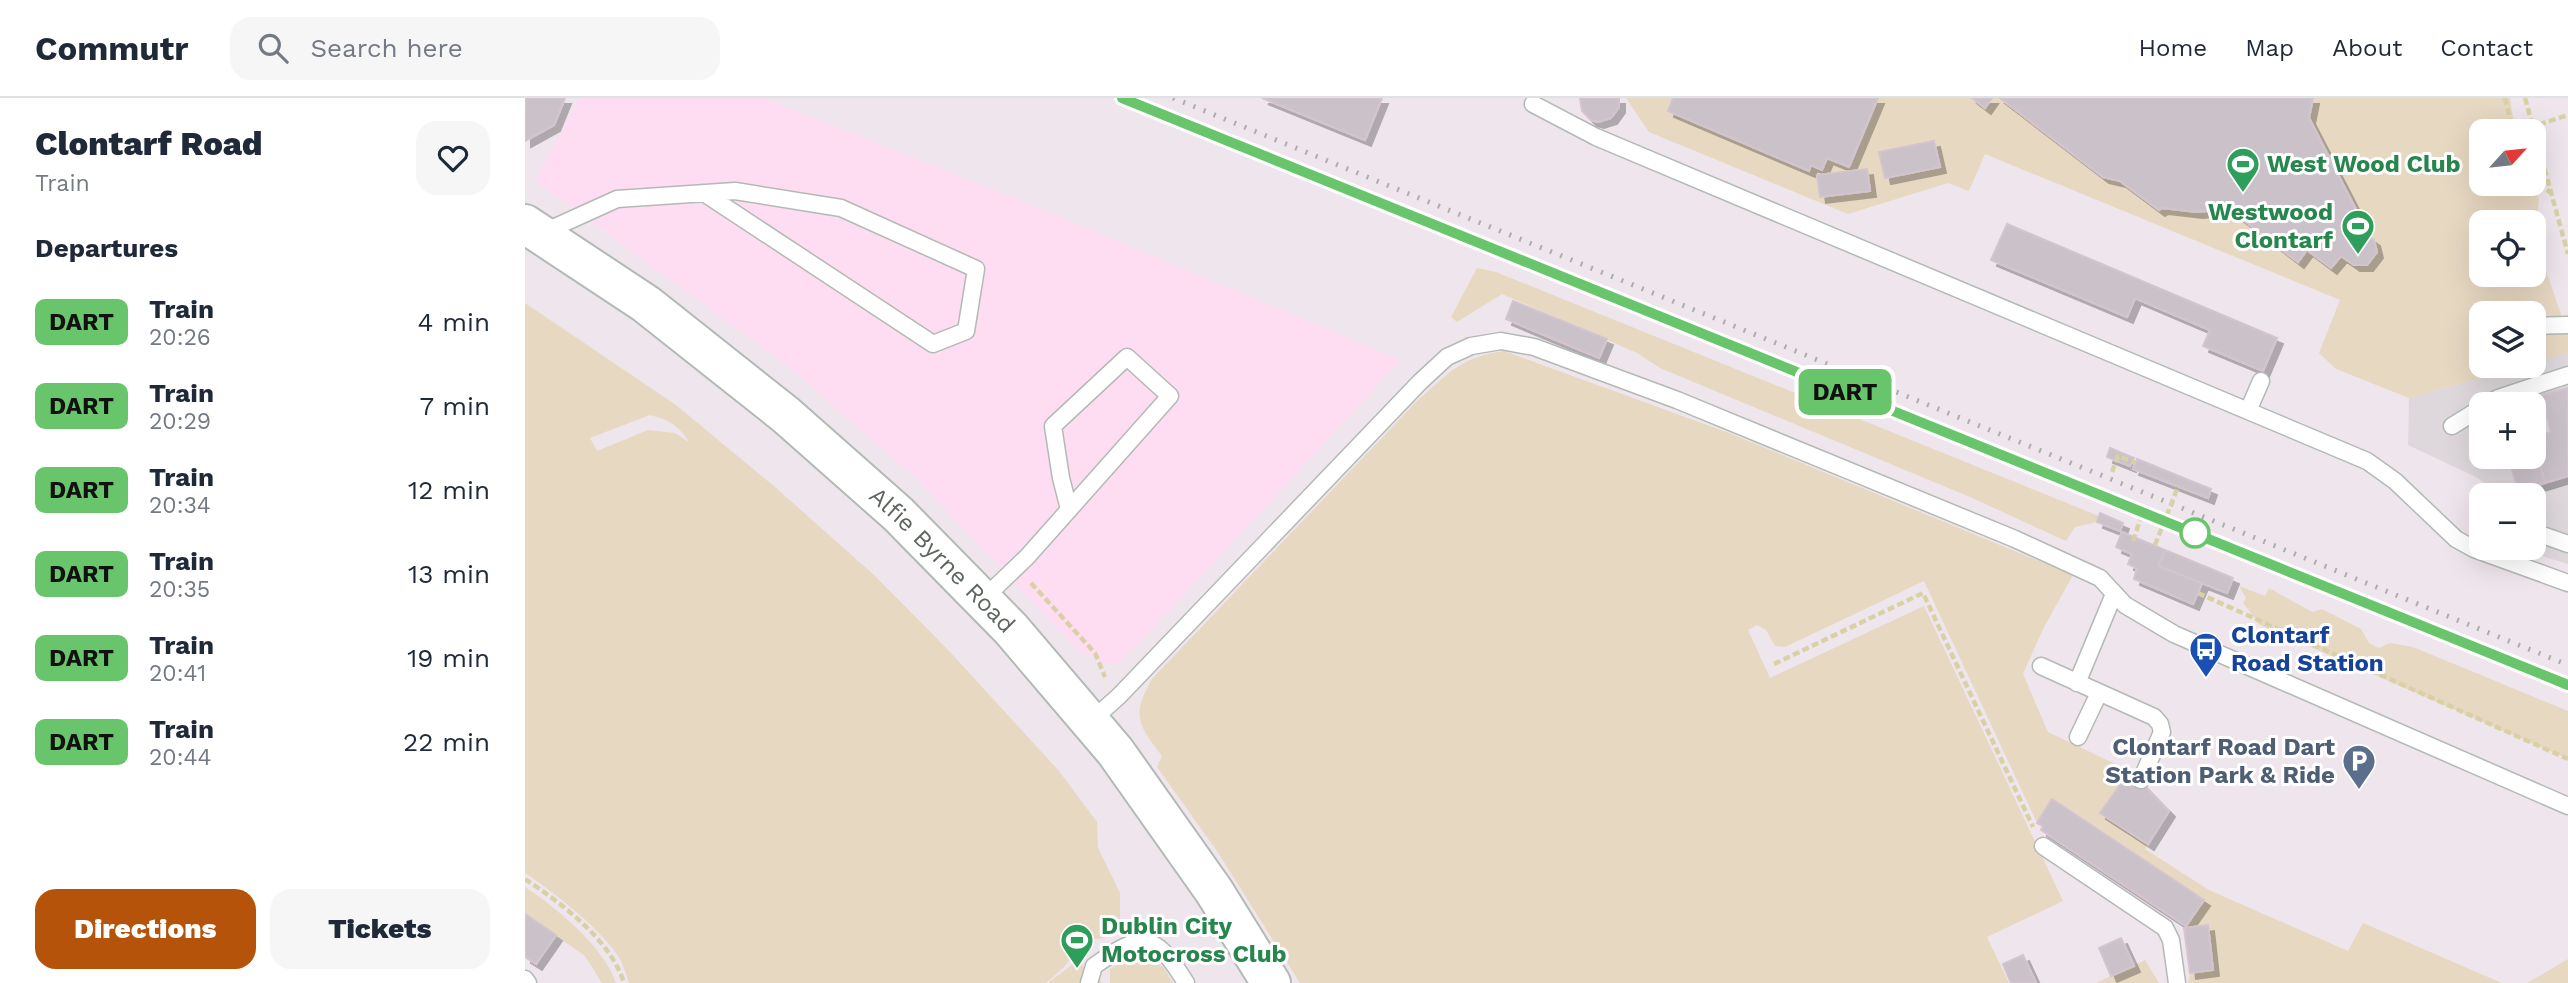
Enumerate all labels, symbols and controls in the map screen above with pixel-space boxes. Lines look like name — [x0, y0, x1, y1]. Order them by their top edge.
search box — [230, 17, 720, 80]
text: Commutr — [35, 29, 188, 68]
icon: search — [254, 29, 292, 67]
text: Search here — [310, 33, 463, 63]
text: Home — [2139, 34, 2207, 62]
text: Map — [2245, 34, 2294, 62]
text: About — [2332, 34, 2402, 62]
text: Contact — [2440, 34, 2533, 62]
north arrow — [2469, 119, 2546, 196]
map controls — [2469, 119, 2546, 560]
button: heart — [416, 121, 490, 195]
text: Clontarf Road — [35, 124, 263, 163]
sports icon: West Wood Club — [2224, 145, 2262, 194]
place label: West Wood Club — [2267, 150, 2461, 178]
text: Train — [35, 170, 90, 197]
place label: Westwood Clontarf — [2208, 198, 2333, 254]
sports icon: Westwood Clontarf — [2339, 207, 2377, 256]
button: locate — [2469, 210, 2546, 287]
text: Departures — [35, 233, 178, 263]
text: Train — [149, 294, 214, 324]
button: layers — [2469, 301, 2546, 378]
text: 4 min — [417, 307, 490, 337]
text: DART — [49, 308, 114, 336]
text: 20:26 — [149, 324, 211, 351]
line badge: DART — [1796, 369, 1894, 415]
text: Train — [149, 378, 214, 408]
text: DART — [1813, 378, 1877, 406]
text: 7 min — [420, 391, 490, 421]
text: DART — [49, 392, 114, 420]
button: + — [2469, 392, 2546, 469]
text: 20:29 — [149, 408, 211, 435]
text: Train — [149, 462, 214, 492]
text: 12 min — [408, 475, 490, 505]
text: DART — [49, 476, 114, 504]
street label: Alfie Byrne Road — [864, 481, 1021, 639]
button: − — [2469, 483, 2546, 560]
text: 20:34 — [149, 492, 211, 519]
unlabelled marker — [2180, 518, 2210, 548]
text: Train — [149, 546, 214, 576]
text: 13 min — [408, 559, 490, 589]
text: DART — [49, 560, 114, 588]
text: 20:35 — [149, 576, 210, 603]
place label: Clontarf Road Station — [2231, 621, 2384, 677]
text: Train — [149, 630, 214, 660]
bus stop icon: Clontarf Road Station — [2187, 630, 2225, 679]
text: 19 min — [407, 643, 490, 673]
text: DART — [49, 644, 114, 672]
text: 20:41 — [149, 660, 206, 687]
text: Train — [149, 714, 214, 744]
text: 22 min — [403, 727, 490, 757]
text: DART — [49, 728, 114, 756]
place label: Clontarf Road Dart Station Park & Ride — [2105, 733, 2335, 789]
parking icon: Clontarf Road Dart Station Park & Ride — [2340, 742, 2378, 791]
text: 20:44 — [149, 744, 212, 771]
button: Directions — [35, 889, 256, 969]
button: Tickets — [270, 889, 490, 969]
place label: Dublin City Motocross Club — [1101, 912, 1287, 968]
sports icon: Dublin City Motocross Club — [1058, 921, 1096, 970]

